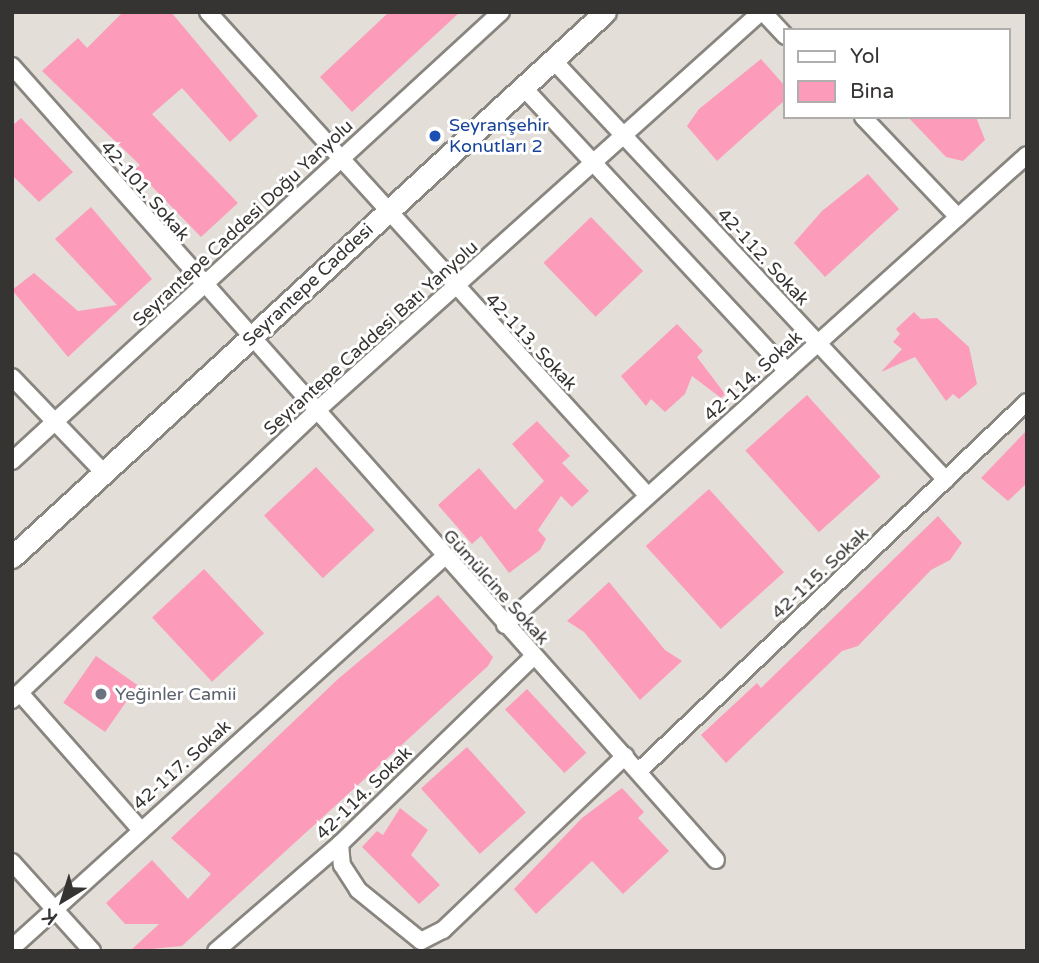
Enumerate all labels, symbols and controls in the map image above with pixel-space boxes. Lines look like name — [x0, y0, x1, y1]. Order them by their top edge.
legend — [783, 28, 1011, 119]
text: Yol — [850, 44, 880, 69]
text: Bina — [850, 79, 894, 104]
street label: Seyrantepe Caddesi Doğu Yanyolu — [128, 115, 358, 331]
place label: Seyranşehir Konutları 2 — [449, 115, 549, 158]
marker: Seyranşehir Konutları 2 — [427, 128, 443, 144]
street label: 42-101. Sokak — [96, 137, 194, 245]
street label: 42-112. Sokak — [713, 204, 813, 310]
street label: Seyrantepe Caddesi — [238, 219, 378, 351]
street label: Seyrantepe Caddesi Batı Yanyolu — [260, 236, 482, 440]
street label: 42-113. Sokak — [481, 289, 581, 395]
street label: 42-114. Sokak — [699, 326, 807, 426]
street label: 42-115. Sokak — [767, 523, 873, 623]
street label: Gümülcine Sokak — [438, 525, 554, 649]
place label: Yeğinler Camii — [115, 683, 236, 705]
marker: Yeğinler Camii — [93, 686, 109, 702]
street label: 42-117. Sokak — [129, 716, 235, 814]
street label: 42-114. Sokak — [312, 742, 416, 844]
north arrow — [28, 865, 98, 935]
text: K — [38, 904, 62, 929]

